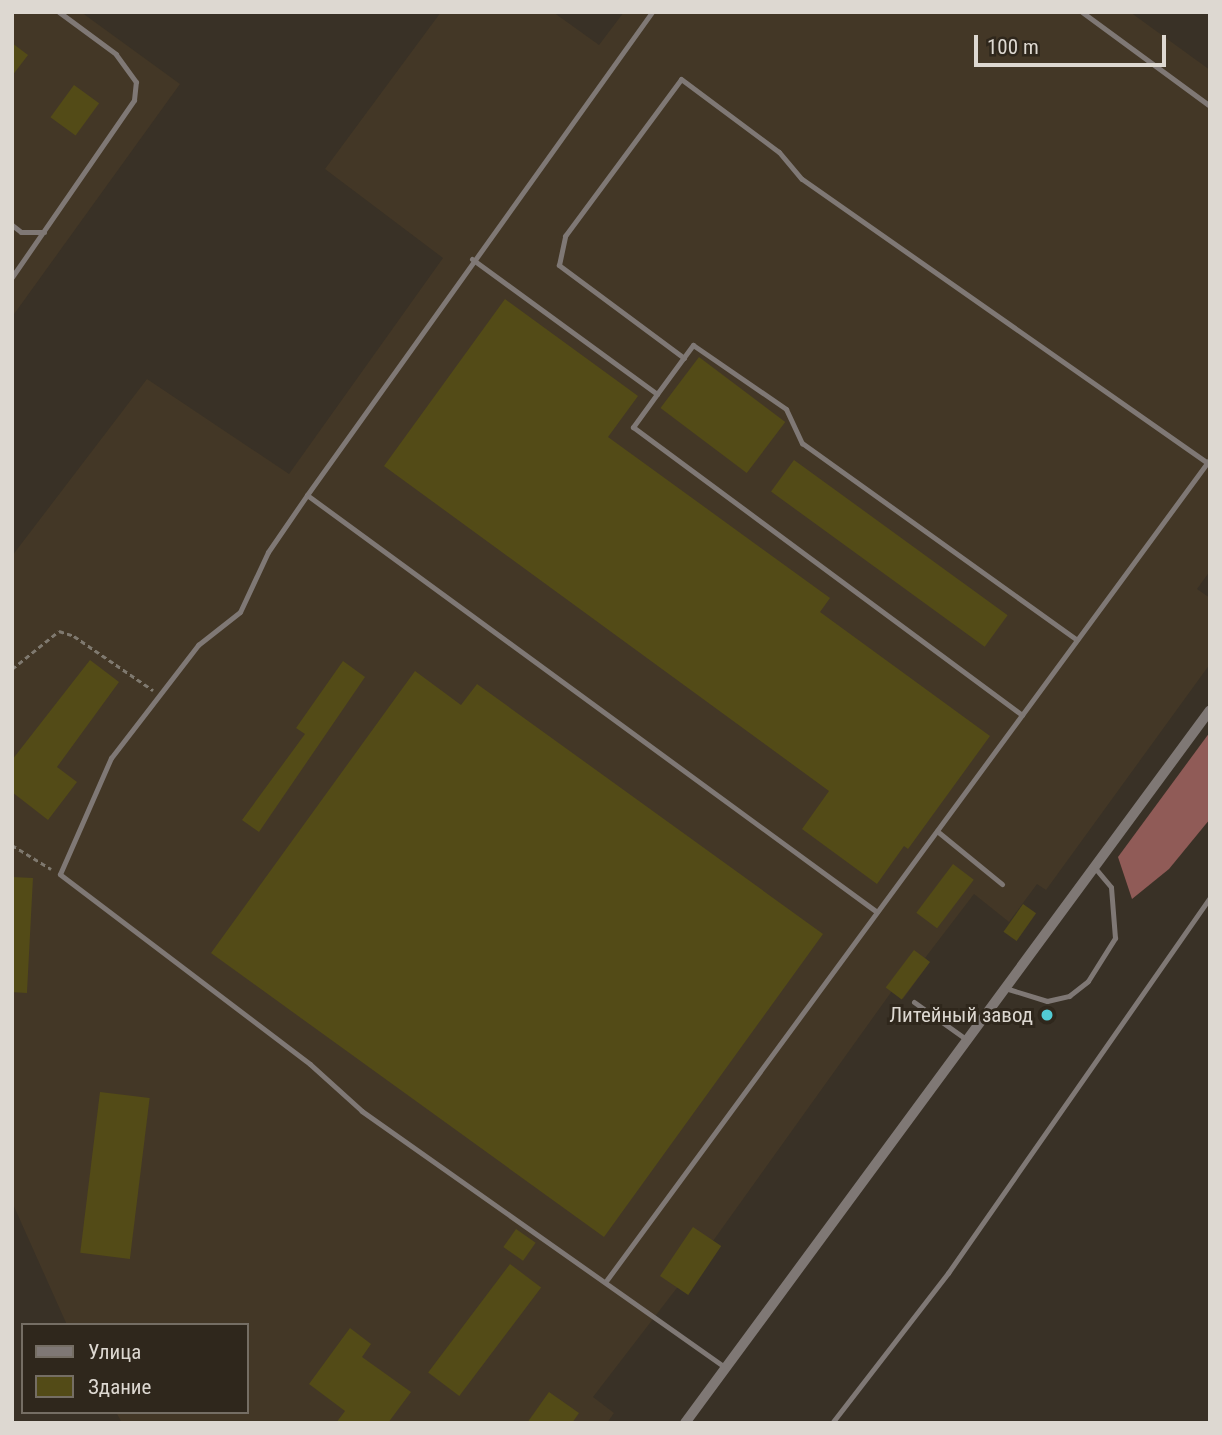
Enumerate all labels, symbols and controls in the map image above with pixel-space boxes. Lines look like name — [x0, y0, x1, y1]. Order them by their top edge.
scale bar — [977, 21, 1170, 65]
text: 100 m — [987, 35, 1039, 59]
place label: Литейный завод — [889, 1002, 1033, 1028]
marker: Литейный завод — [1039, 1007, 1055, 1023]
legend — [21, 1323, 248, 1414]
text: Улица — [88, 1340, 141, 1364]
text: Здание — [88, 1375, 151, 1399]

